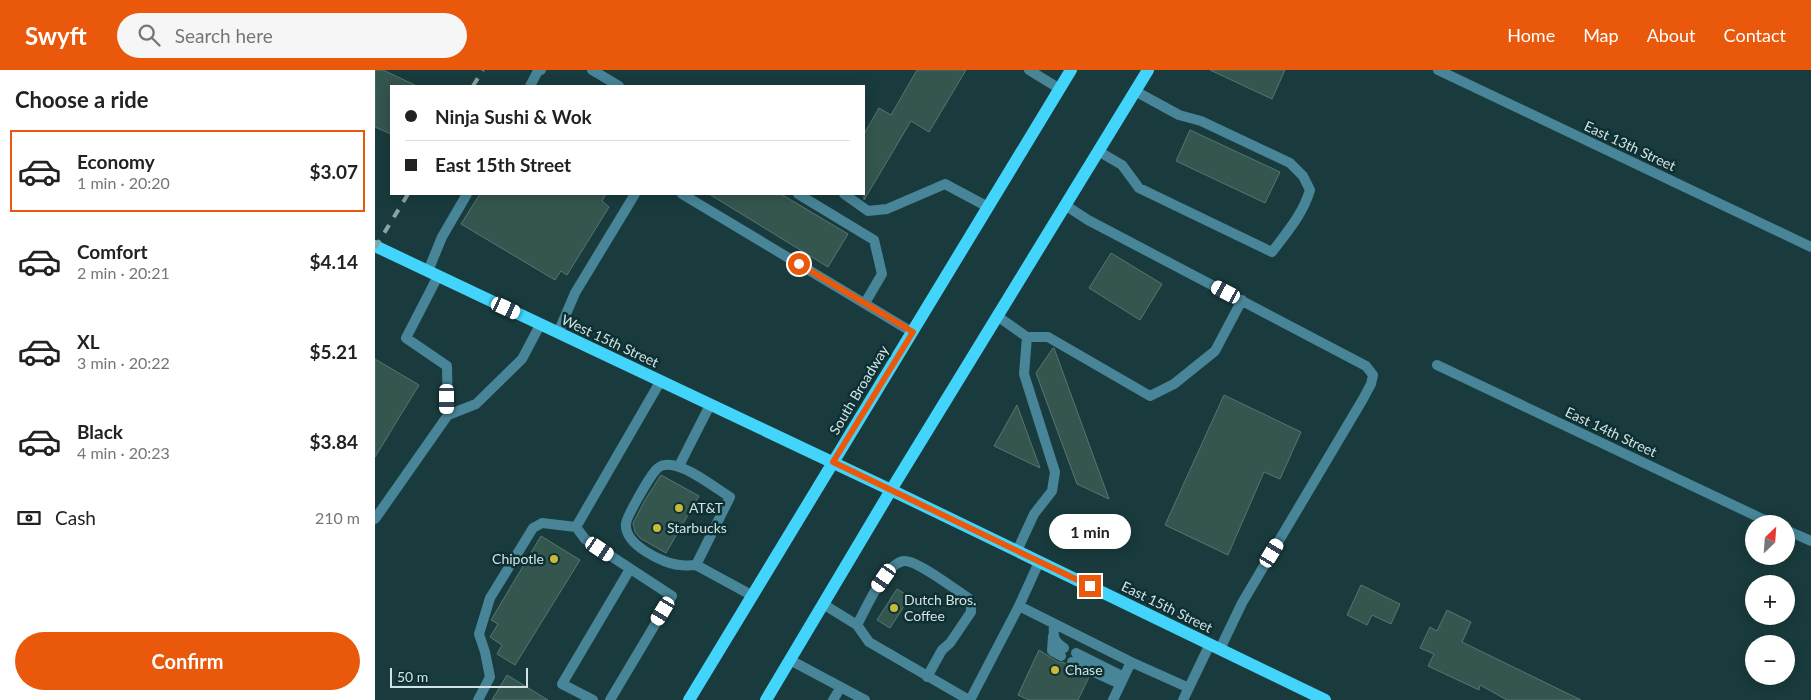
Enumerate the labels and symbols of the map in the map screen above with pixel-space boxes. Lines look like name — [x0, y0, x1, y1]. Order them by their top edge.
street label: East 13th Street — [1582, 117, 1679, 174]
route start — [788, 253, 810, 275]
car — [1209, 278, 1242, 306]
car — [489, 295, 522, 321]
street label: West 15th Street — [559, 311, 662, 370]
street label: South Broadway — [825, 341, 892, 437]
car — [439, 384, 454, 414]
street label: East 14th Street — [1563, 403, 1660, 460]
place label: AT&T — [689, 499, 724, 516]
marker: AT&T — [673, 502, 685, 514]
callout: 1 min — [1049, 514, 1131, 548]
north arrow — [1745, 515, 1795, 565]
place label: Starbucks — [667, 519, 727, 536]
marker: Starbucks — [651, 522, 663, 534]
car — [583, 534, 616, 564]
car — [1257, 536, 1286, 570]
place label: Chipotle — [492, 550, 544, 567]
marker: Chipotle — [548, 553, 560, 565]
car — [869, 561, 898, 595]
route end — [1079, 575, 1101, 597]
street label: East 15th Street — [1119, 577, 1215, 636]
place label: Dutch Bros. Coffee — [904, 591, 976, 624]
car — [648, 594, 677, 628]
marker: Dutch Bros. Coffee — [888, 602, 900, 614]
place label: Chase — [1065, 661, 1103, 678]
marker: Chase — [1049, 664, 1061, 676]
scale bar — [390, 665, 527, 688]

